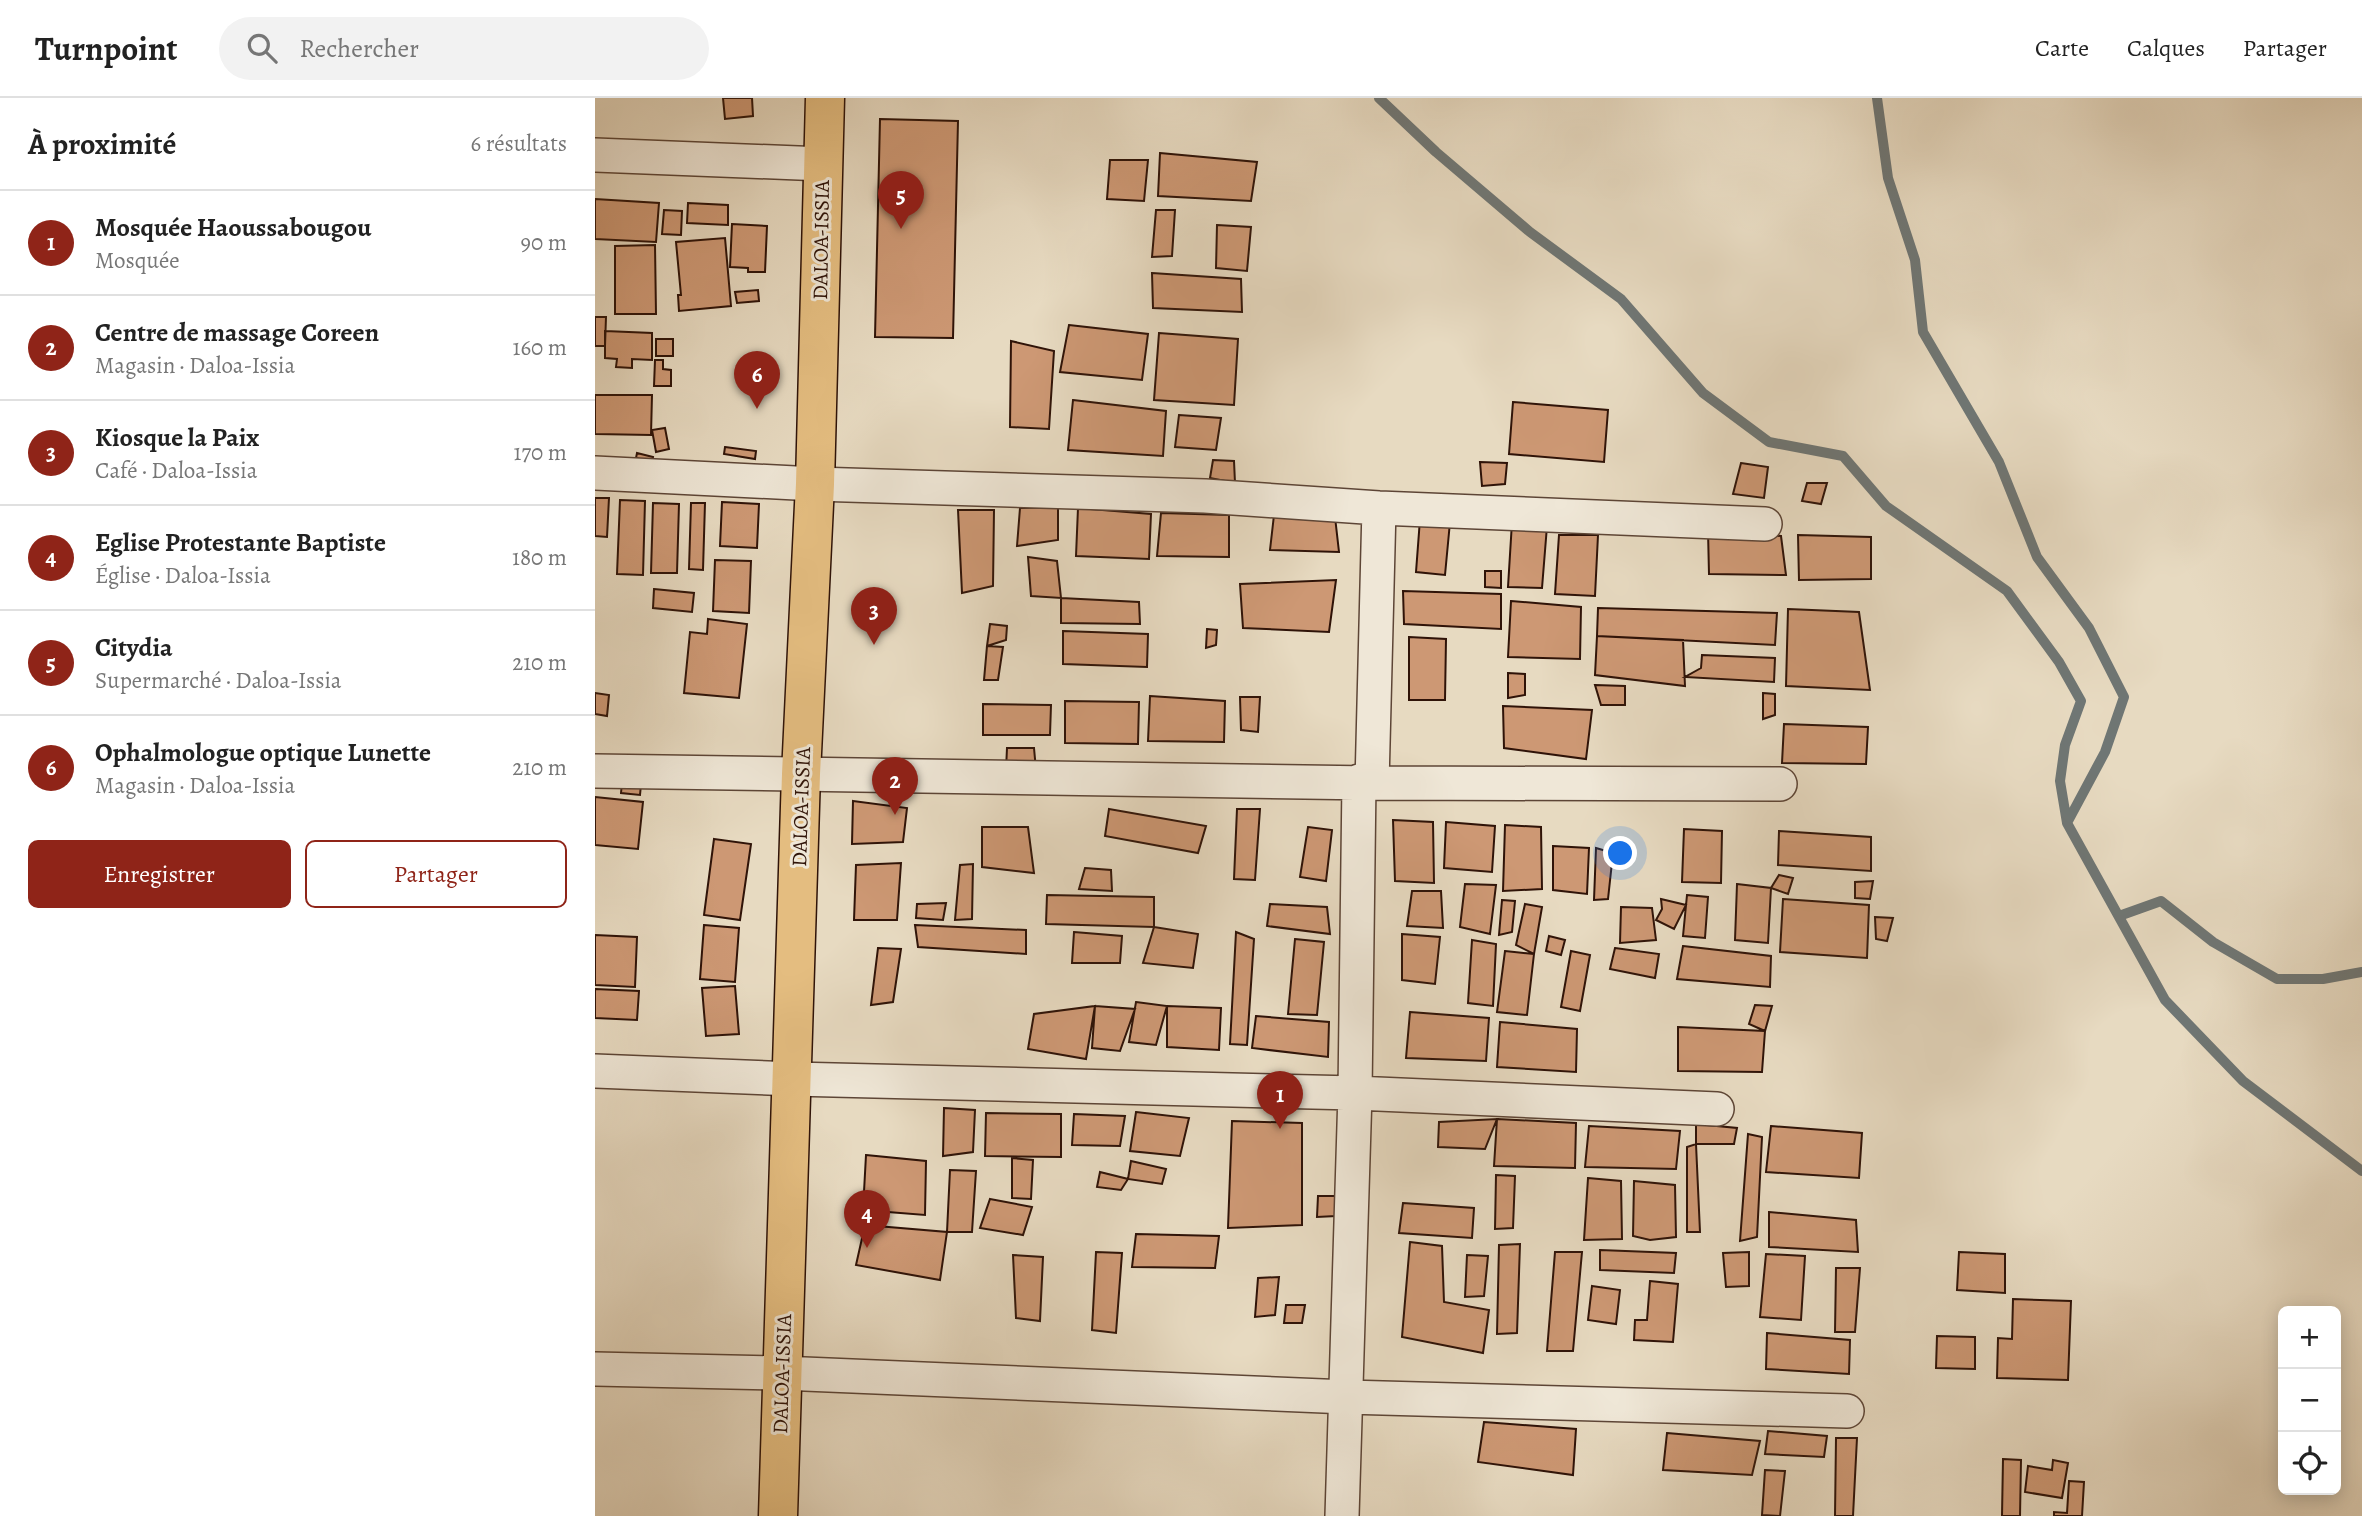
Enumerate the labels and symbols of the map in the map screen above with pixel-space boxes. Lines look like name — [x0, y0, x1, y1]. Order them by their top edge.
pin: 5 — [878, 171, 924, 229]
street label: DALOA-ISSIA — [806, 179, 836, 300]
pin: 6 — [734, 351, 780, 409]
pin: 3 — [851, 587, 897, 645]
street label: DALOA-ISSIA — [785, 746, 817, 867]
pin: 2 — [872, 757, 918, 815]
your location — [1603, 836, 1637, 870]
pin: 1 — [1257, 1071, 1303, 1129]
pin: 4 — [844, 1190, 890, 1248]
street label: DALOA-ISSIA — [766, 1313, 798, 1434]

